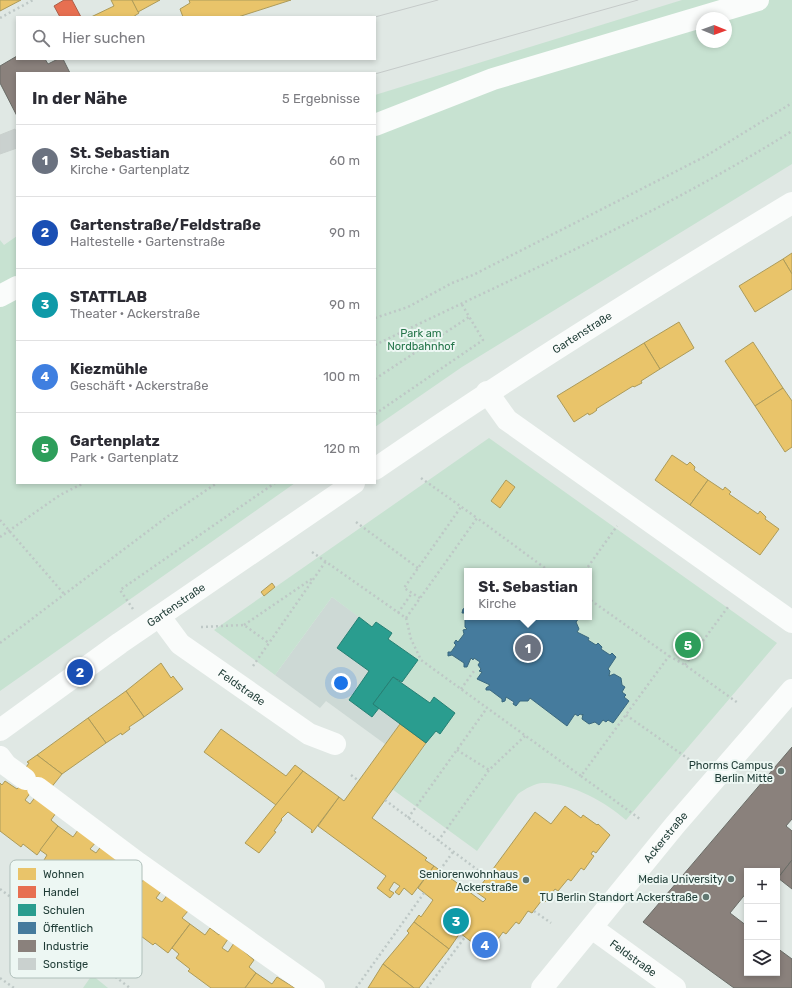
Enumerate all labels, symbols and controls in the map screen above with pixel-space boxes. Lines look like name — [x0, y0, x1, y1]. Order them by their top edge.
north arrow — [696, 12, 732, 48]
search box — [16, 16, 376, 60]
icon: search — [30, 27, 52, 49]
text: Hier suchen — [62, 29, 145, 47]
text: In der Nähe — [32, 88, 127, 108]
text: 5 Ergebnisse — [282, 91, 360, 106]
text: St. Sebastian — [70, 144, 170, 162]
text: 1 — [42, 153, 48, 168]
text: 60 m — [329, 153, 360, 168]
text: Kirche · Gartenplatz — [70, 162, 190, 177]
text: Gartenstraße/Feldstraße — [70, 216, 261, 234]
text: 2 — [41, 225, 49, 240]
text: 90 m — [329, 225, 360, 240]
text: Haltestelle · Gartenstraße — [70, 234, 225, 249]
text: STATTLAB — [70, 288, 147, 306]
text: 3 — [41, 297, 49, 312]
text: 90 m — [329, 297, 360, 312]
text: Theater · Ackerstraße — [70, 306, 200, 321]
street label: Gartenstraße — [550, 309, 614, 356]
park label: Park am Nordbahnhof — [387, 327, 456, 353]
text: Kiezmühle — [70, 360, 148, 378]
text: 4 — [41, 369, 49, 384]
text: 100 m — [323, 369, 360, 384]
text: Geschäft · Ackerstraße — [70, 378, 208, 393]
text: Gartenplatz — [70, 432, 160, 450]
text: 5 — [41, 441, 49, 456]
text: 120 m — [324, 441, 360, 456]
text: Park · Gartenplatz — [70, 450, 179, 465]
popup — [464, 568, 592, 620]
text: St. Sebastian — [478, 578, 578, 596]
street label: Gartenstraße — [145, 581, 208, 630]
text: Kirche — [478, 596, 516, 611]
pin: 5 — [675, 630, 701, 660]
pin: 1 — [515, 633, 541, 663]
pin: 2 — [67, 657, 93, 687]
street label: Feldstraße — [215, 667, 268, 708]
your location — [331, 673, 351, 693]
place label: Phorms Campus Berlin Mitte — [689, 759, 773, 785]
marker: Phorms Campus Berlin Mitte — [776, 766, 786, 776]
street label: Ackerstraße — [641, 809, 690, 865]
legend — [10, 860, 142, 978]
text: Wohnen — [43, 868, 84, 881]
place label: Seniorenwohnhaus Ackerstraße — [419, 868, 518, 894]
map controls — [744, 868, 780, 976]
button: + — [744, 868, 780, 904]
place label: Media University — [638, 873, 723, 886]
marker: Media University — [726, 874, 736, 884]
marker: Seniorenwohnhaus Ackerstraße — [521, 875, 531, 885]
text: Handel — [43, 886, 79, 899]
place label: TU Berlin Standort Ackerstraße — [539, 891, 698, 904]
marker: TU Berlin Standort Ackerstraße — [701, 892, 711, 902]
text: Schulen — [43, 904, 85, 917]
button: − — [744, 904, 780, 940]
pin: 3 — [443, 906, 469, 936]
text: Öffentlich — [43, 922, 93, 935]
pin: 4 — [472, 930, 498, 960]
street label: Feldstraße — [607, 937, 659, 980]
text: Industrie — [43, 940, 89, 953]
button: layers — [744, 940, 780, 976]
text: Sonstige — [43, 958, 88, 971]

